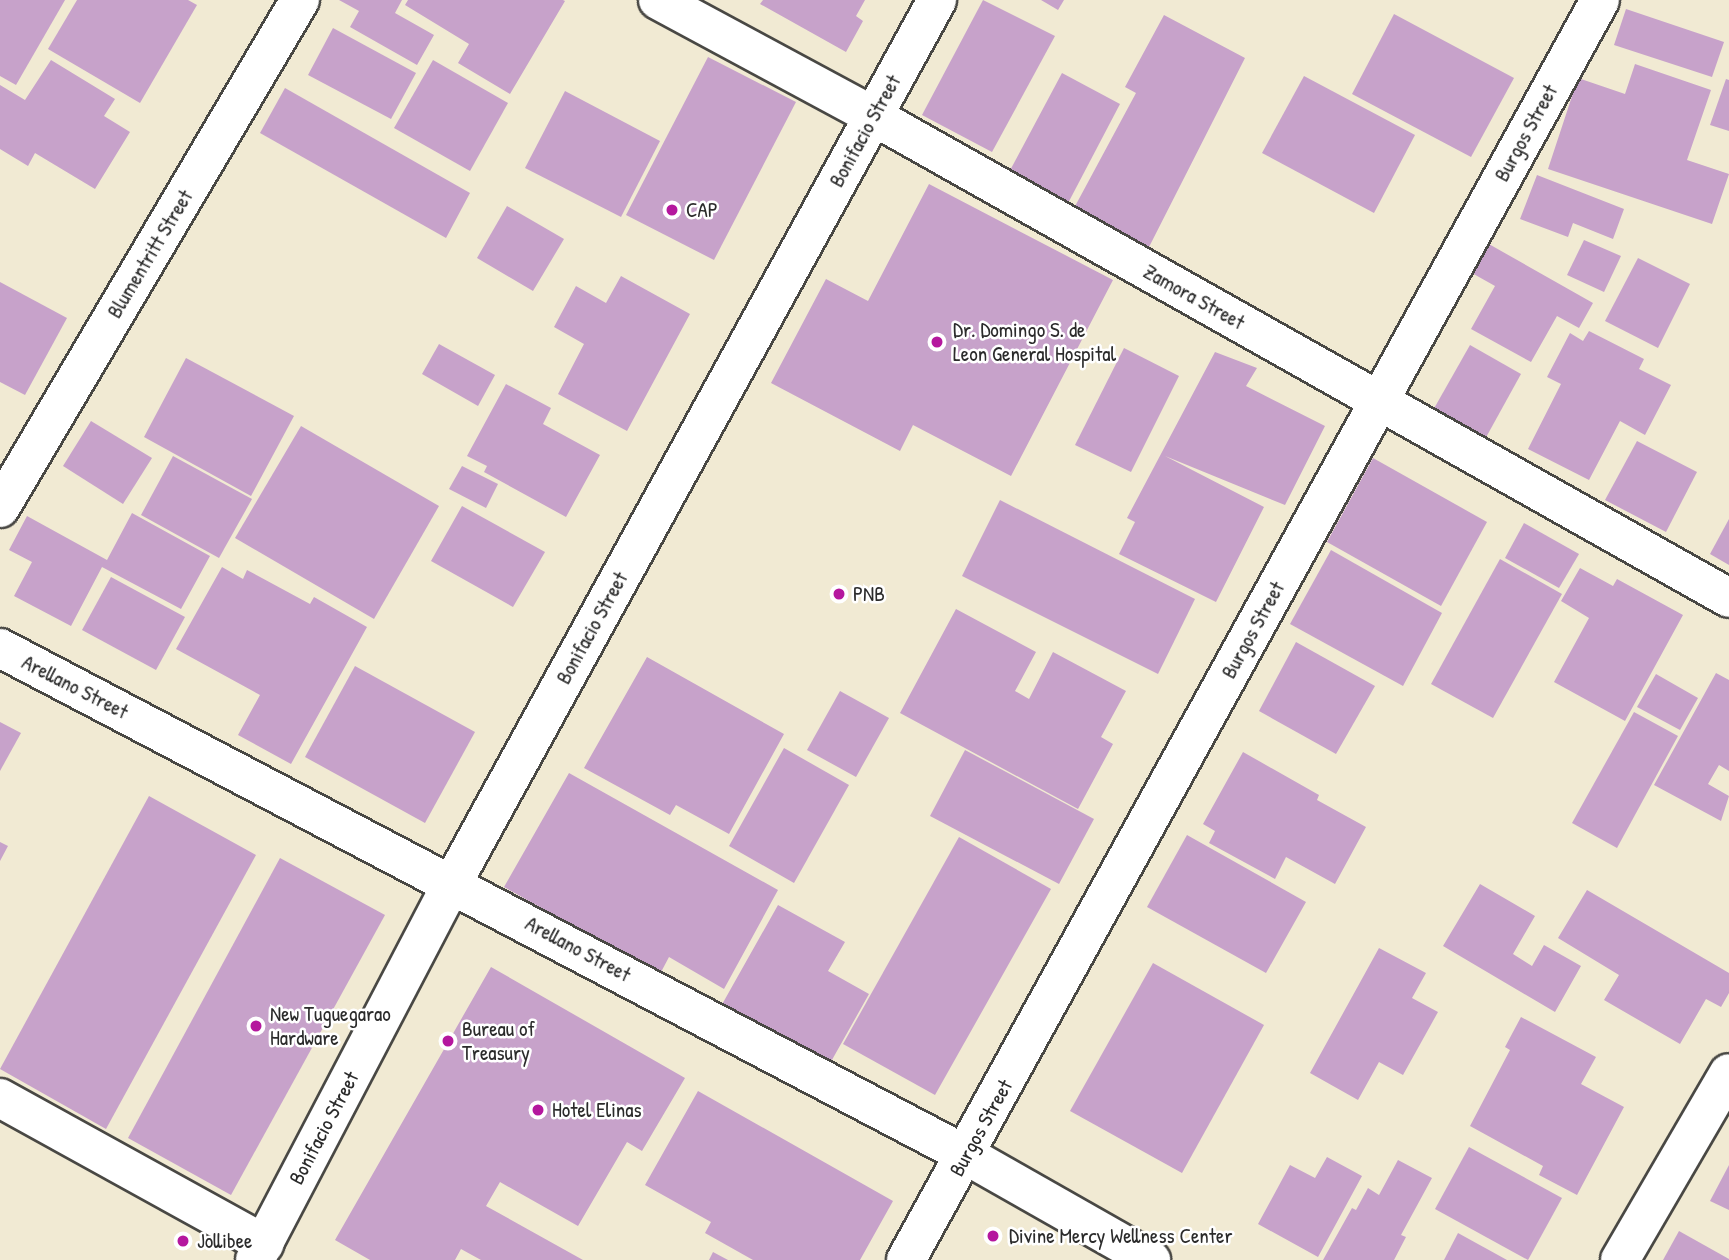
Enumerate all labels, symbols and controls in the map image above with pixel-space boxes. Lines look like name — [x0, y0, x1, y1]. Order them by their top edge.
street label: Bonifacio Street — [824, 71, 906, 191]
street label: Burgos Street — [1489, 80, 1563, 186]
street label: Blumentritt Street — [102, 185, 198, 323]
place label: CAP — [686, 197, 718, 223]
marker: CAP — [664, 202, 680, 218]
street label: Zamora Street — [1139, 259, 1249, 335]
place label: Dr. Domingo S. de Leon General Hospital — [953, 317, 1116, 367]
marker: Dr. Domingo S. de Leon General Hospital — [927, 332, 947, 352]
street label: Bonifacio Street — [551, 568, 633, 688]
street label: Burgos Street — [1216, 577, 1290, 683]
place label: PNB — [853, 581, 885, 607]
marker: PNB — [831, 586, 847, 602]
street label: Arellano Street — [18, 650, 132, 724]
street label: Arellano Street — [521, 911, 635, 987]
place label: New Tuguegarao Hardware — [270, 1001, 391, 1051]
place label: Bureau of Treasury — [462, 1016, 535, 1066]
marker: New Tuguegarao Hardware — [248, 1018, 264, 1034]
marker: Bureau of Treasury — [440, 1033, 456, 1049]
street label: Bonifacio Street — [284, 1067, 364, 1189]
street label: Burgos Street — [944, 1075, 1018, 1181]
place label: Hotel Elinas — [552, 1097, 642, 1123]
marker: Hotel Elinas — [530, 1102, 546, 1118]
place label: Divine Mercy Wellness Center — [1009, 1223, 1232, 1249]
marker: Divine Mercy Wellness Center — [983, 1226, 1003, 1246]
place label: Jollibee — [197, 1228, 252, 1254]
marker: Jollibee — [175, 1233, 191, 1249]

